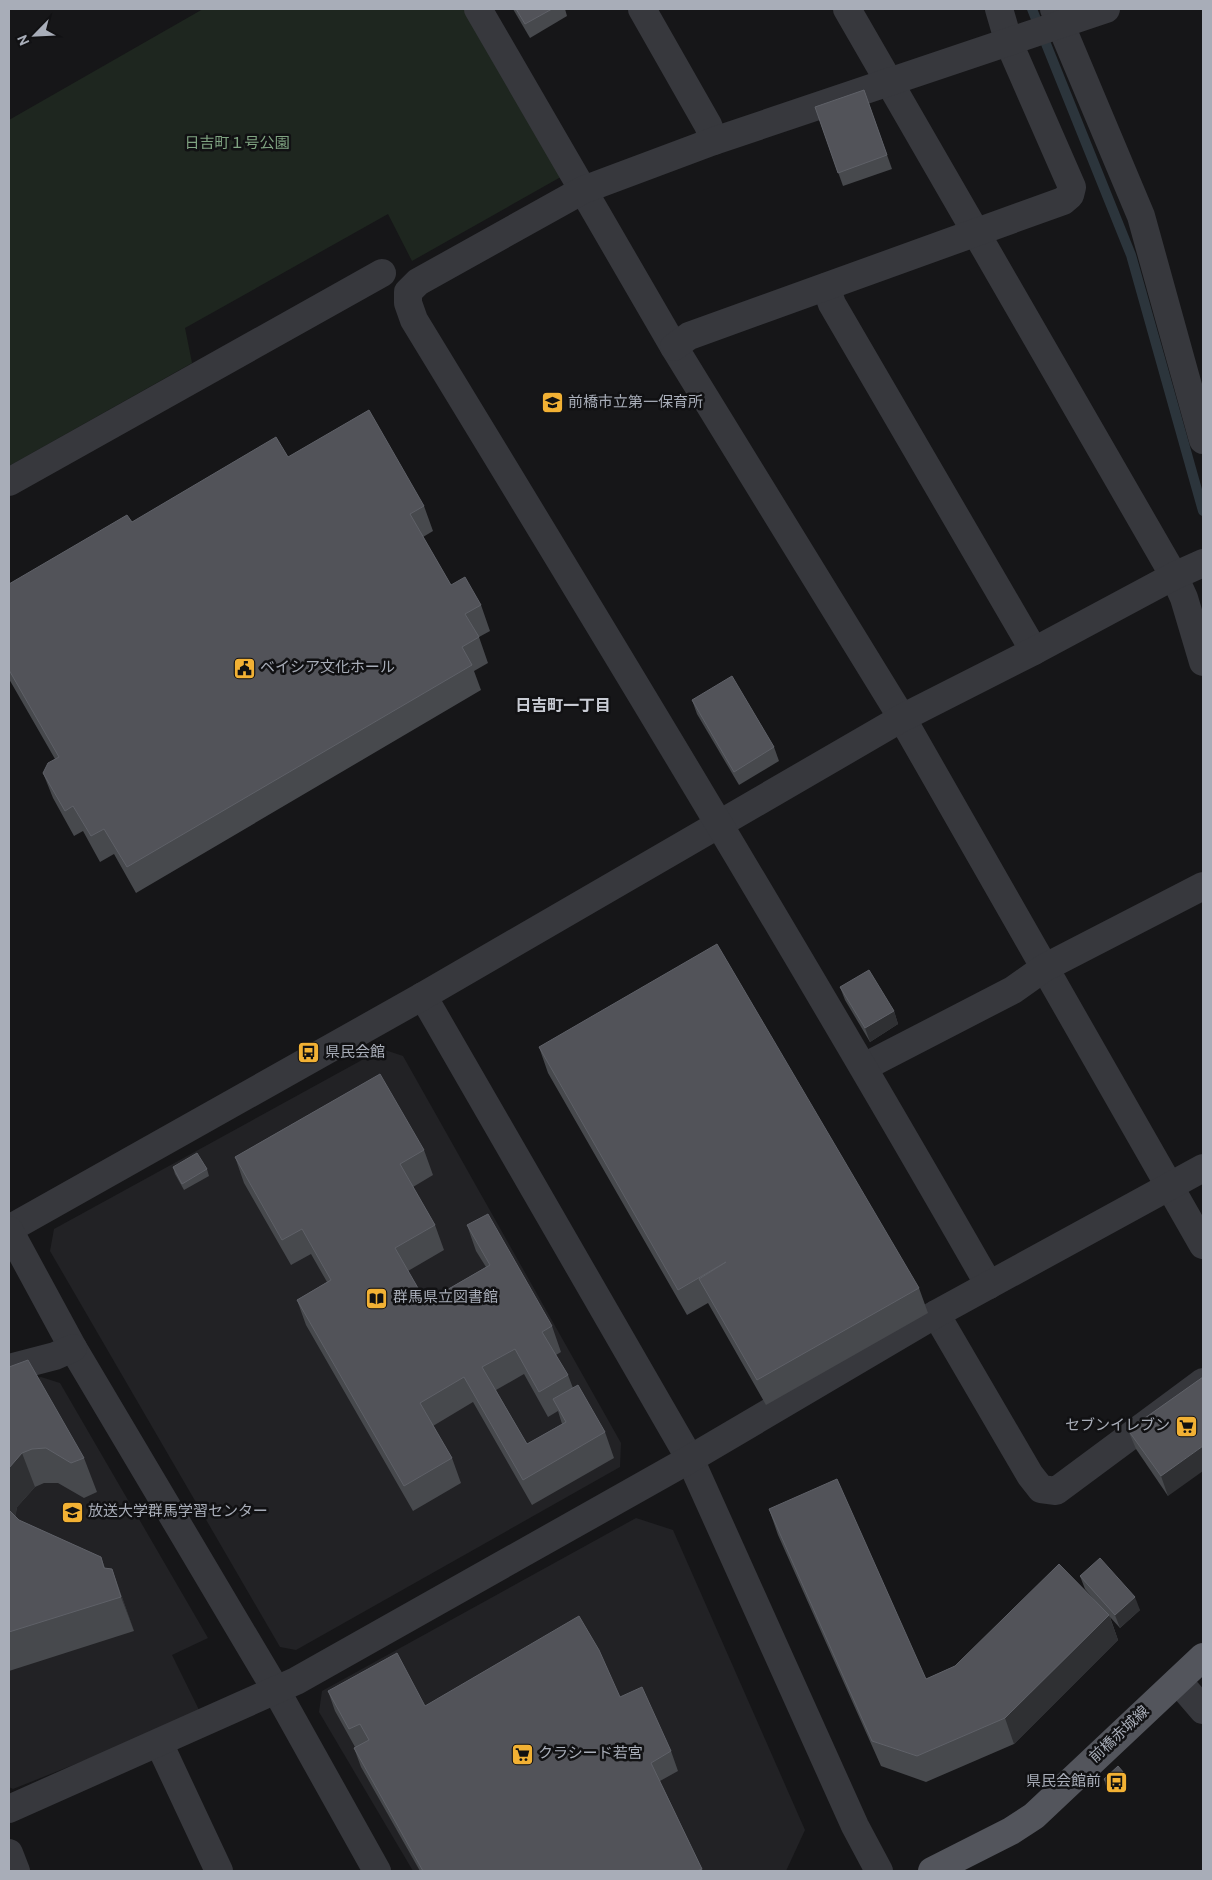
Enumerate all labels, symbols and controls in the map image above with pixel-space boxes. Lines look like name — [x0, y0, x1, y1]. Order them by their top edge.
north arrow — [10, 10, 60, 60]
text: N — [15, 32, 34, 48]
park label: 日吉町１号公園 — [184, 135, 290, 154]
school or university icon: 前橋市立第一保育所 — [540, 391, 564, 415]
place label: 前橋市立第一保育所 — [568, 394, 703, 413]
public building icon: ベイシア文化ホール — [232, 656, 256, 680]
place label: ベイシア文化ホール — [260, 659, 395, 678]
district label: 日吉町一丁目 — [515, 697, 611, 717]
bus stop icon: 県民会館 — [297, 1041, 321, 1065]
place label: 県民会館 — [325, 1044, 385, 1063]
library icon: 群馬県立図書館 — [365, 1286, 389, 1310]
place label: 群馬県立図書館 — [393, 1289, 498, 1308]
supermarket icon: セブンイレブン — [1174, 1414, 1198, 1438]
place label: セブンイレブン — [1065, 1417, 1170, 1436]
school or university icon: 放送大学群馬学習センター — [60, 1500, 84, 1524]
place label: 放送大学群馬学習センター — [88, 1502, 268, 1522]
street label: 前橋赤城線 — [1086, 1702, 1154, 1768]
supermarket icon: クラシード若宮 — [510, 1742, 534, 1766]
place label: クラシード若宮 — [538, 1745, 643, 1764]
bus stop icon: 県民会館前 — [1105, 1770, 1129, 1794]
place label: 県民会館前 — [1026, 1773, 1101, 1792]

